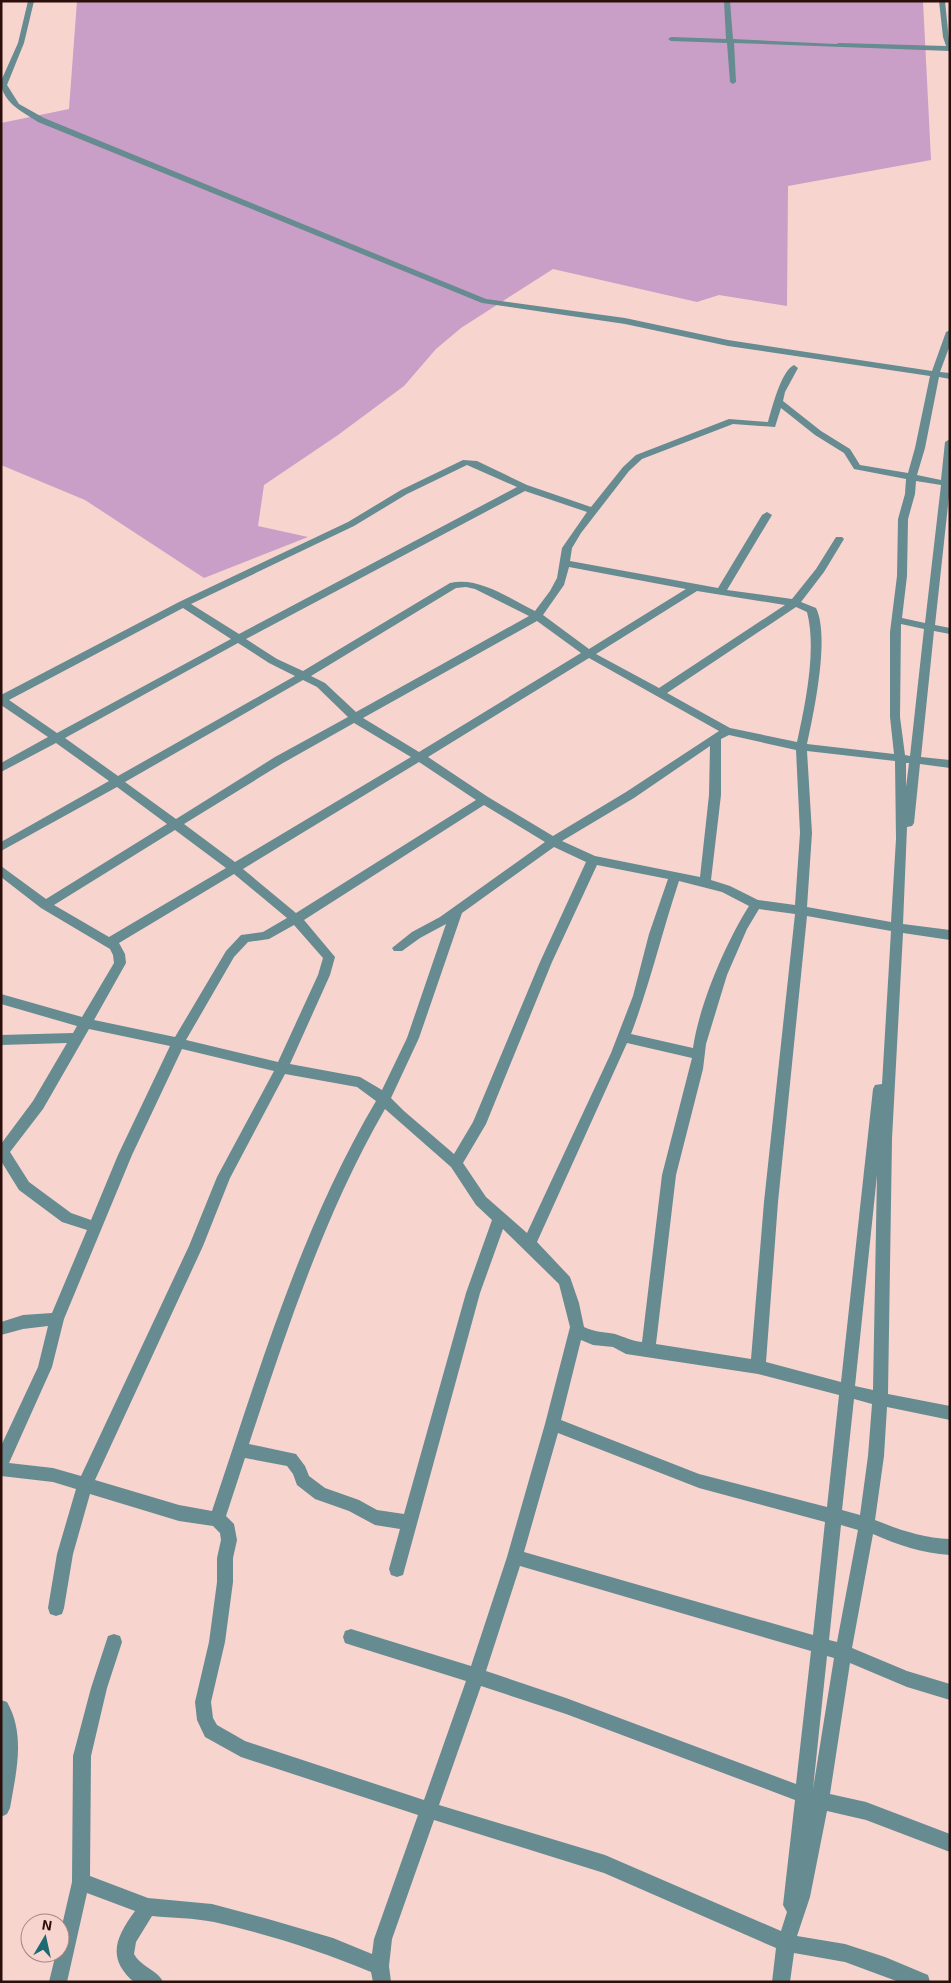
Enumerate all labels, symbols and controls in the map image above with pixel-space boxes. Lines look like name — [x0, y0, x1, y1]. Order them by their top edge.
north arrow — [20, 1913, 70, 1963]
text: N — [41, 1915, 53, 1934]

